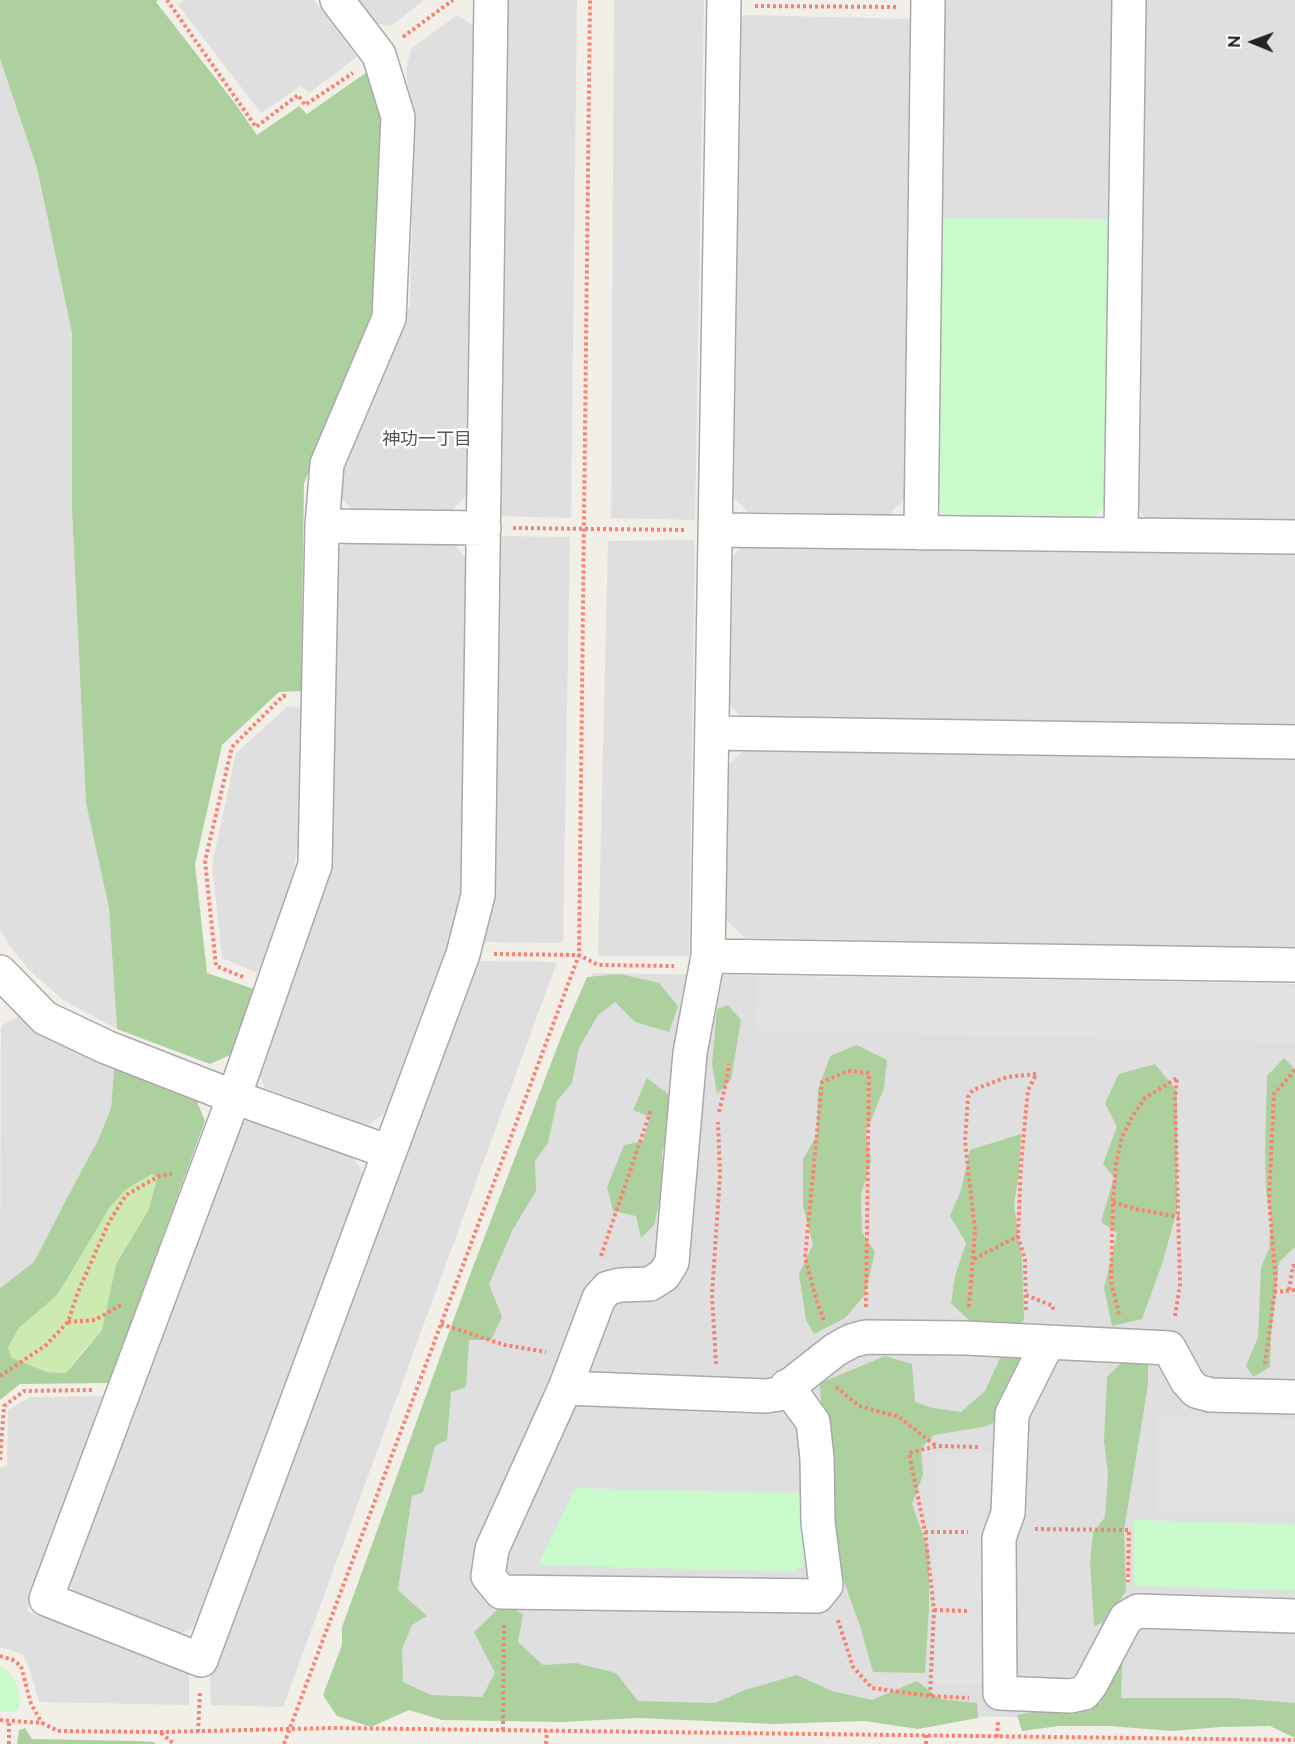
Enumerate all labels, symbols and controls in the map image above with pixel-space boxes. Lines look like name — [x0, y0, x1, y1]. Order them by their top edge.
north arrow — [1223, 12, 1283, 72]
text: N — [1225, 35, 1244, 48]
district label: 神功一丁目 — [382, 429, 472, 451]

